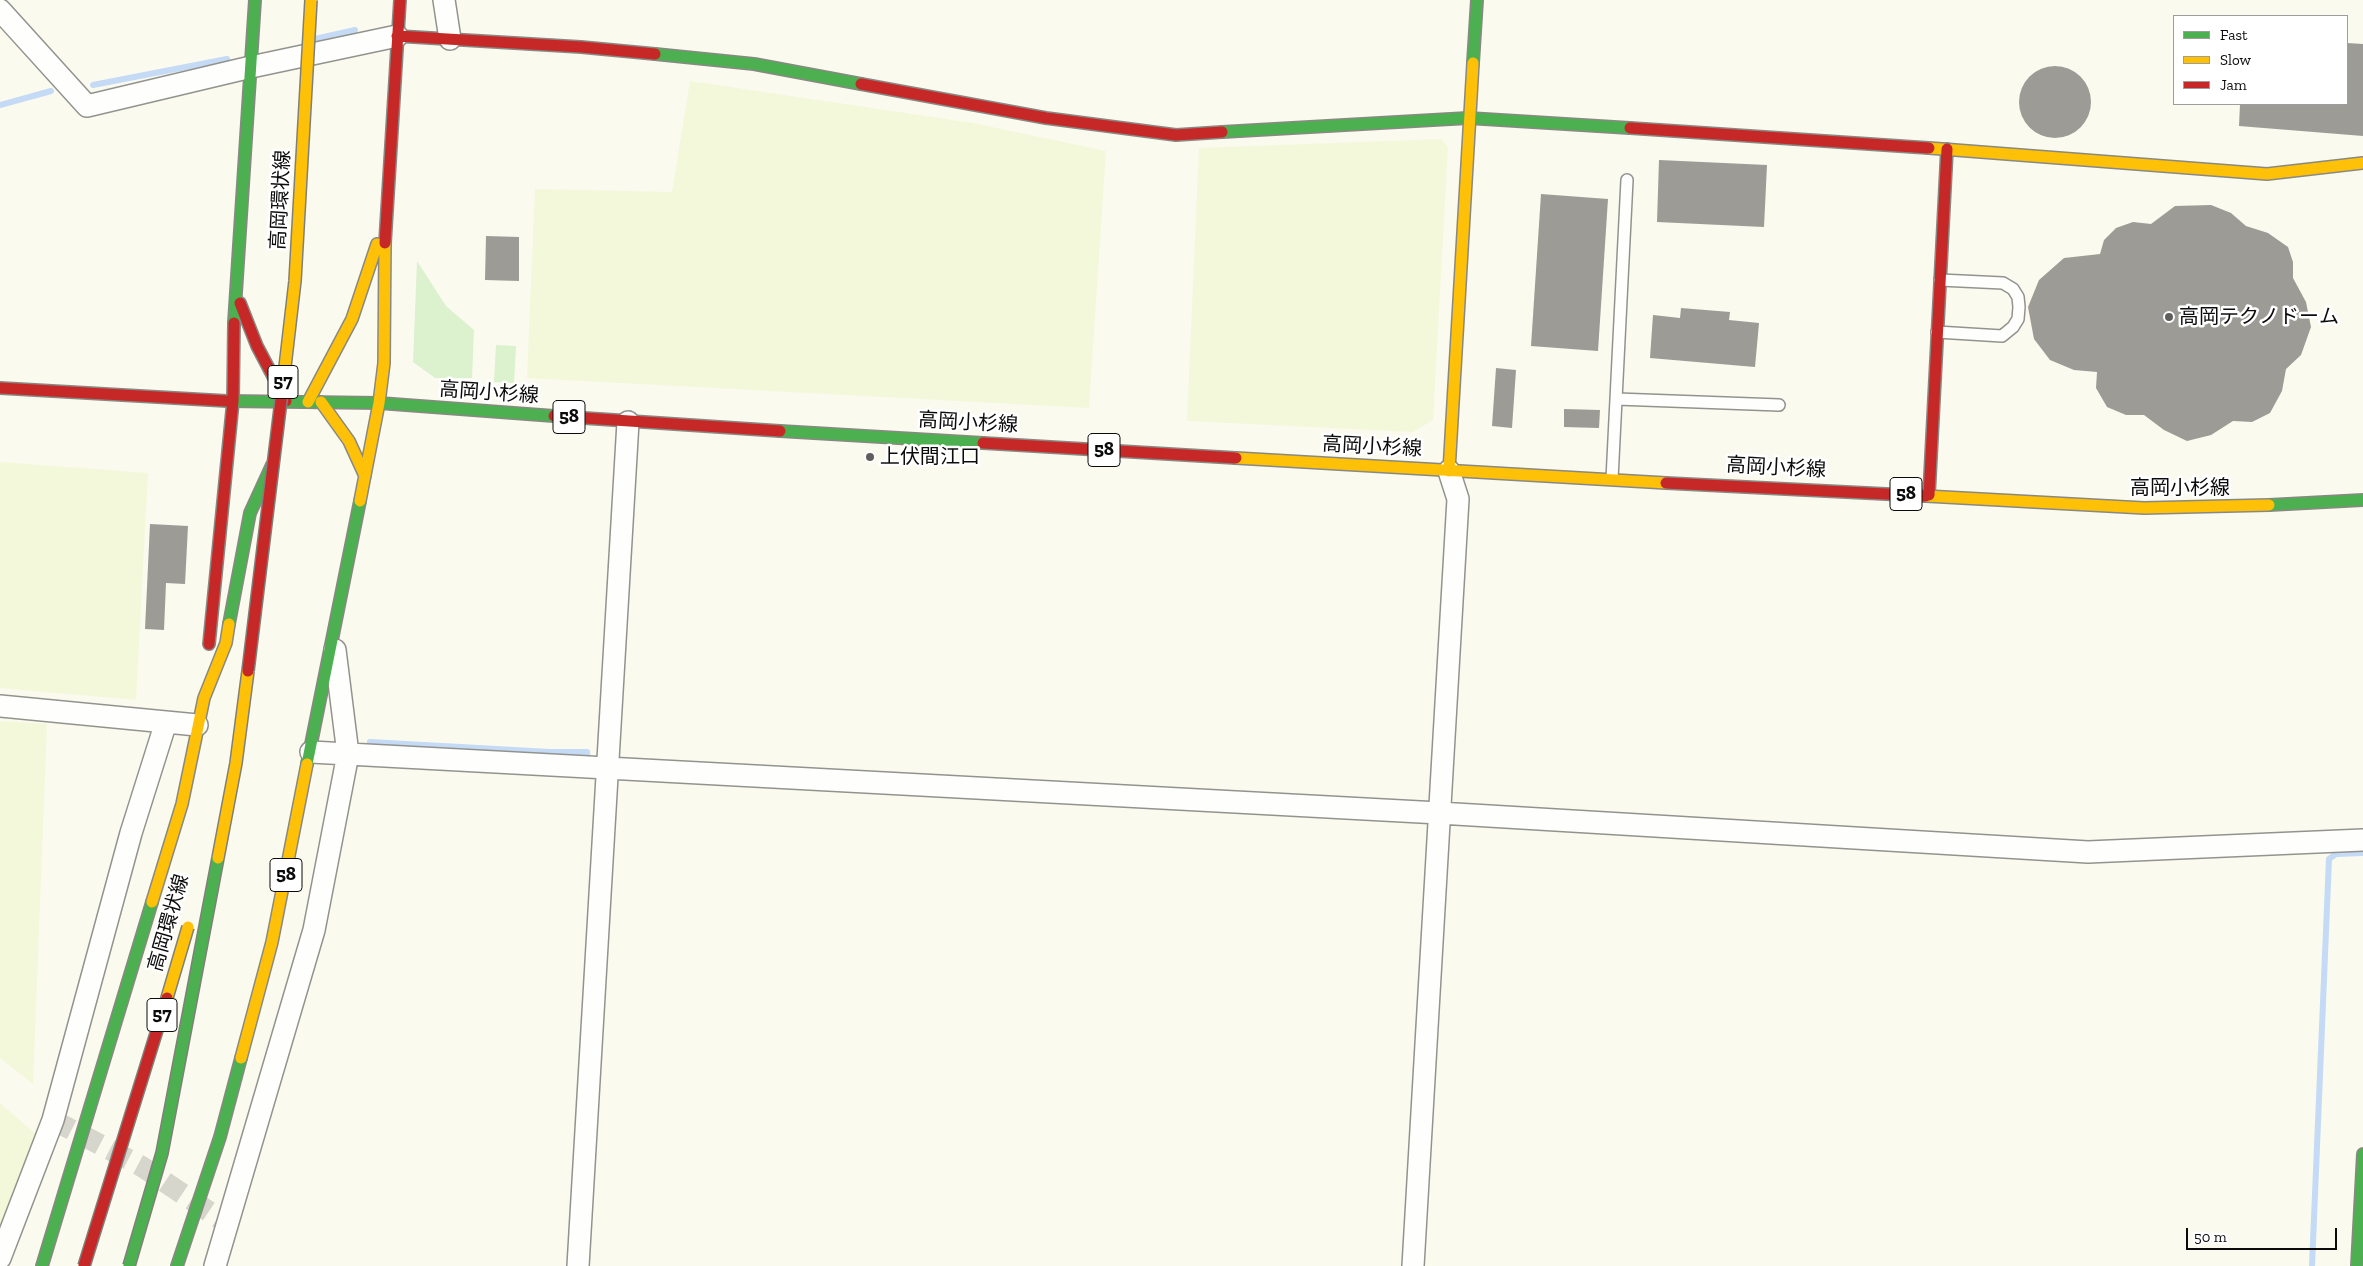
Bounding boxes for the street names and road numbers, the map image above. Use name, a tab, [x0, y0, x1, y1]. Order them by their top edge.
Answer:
street label: 高岡環状線	[266, 149, 296, 251]
road number: 57	[268, 366, 298, 398]
street label: 高岡小杉線	[438, 378, 540, 408]
road number: 58	[553, 401, 585, 434]
street label: 高岡小杉線	[917, 408, 1019, 438]
street label: 高岡小杉線	[1321, 432, 1423, 462]
road number: 58	[1088, 434, 1120, 466]
street label: 高岡小杉線	[1725, 453, 1827, 483]
street label: 高岡小杉線	[2130, 476, 2230, 500]
road number: 58	[1890, 478, 1922, 510]
road number: 58	[270, 858, 302, 892]
street label: 高岡環状線	[144, 872, 194, 974]
road number: 57	[147, 998, 177, 1032]

